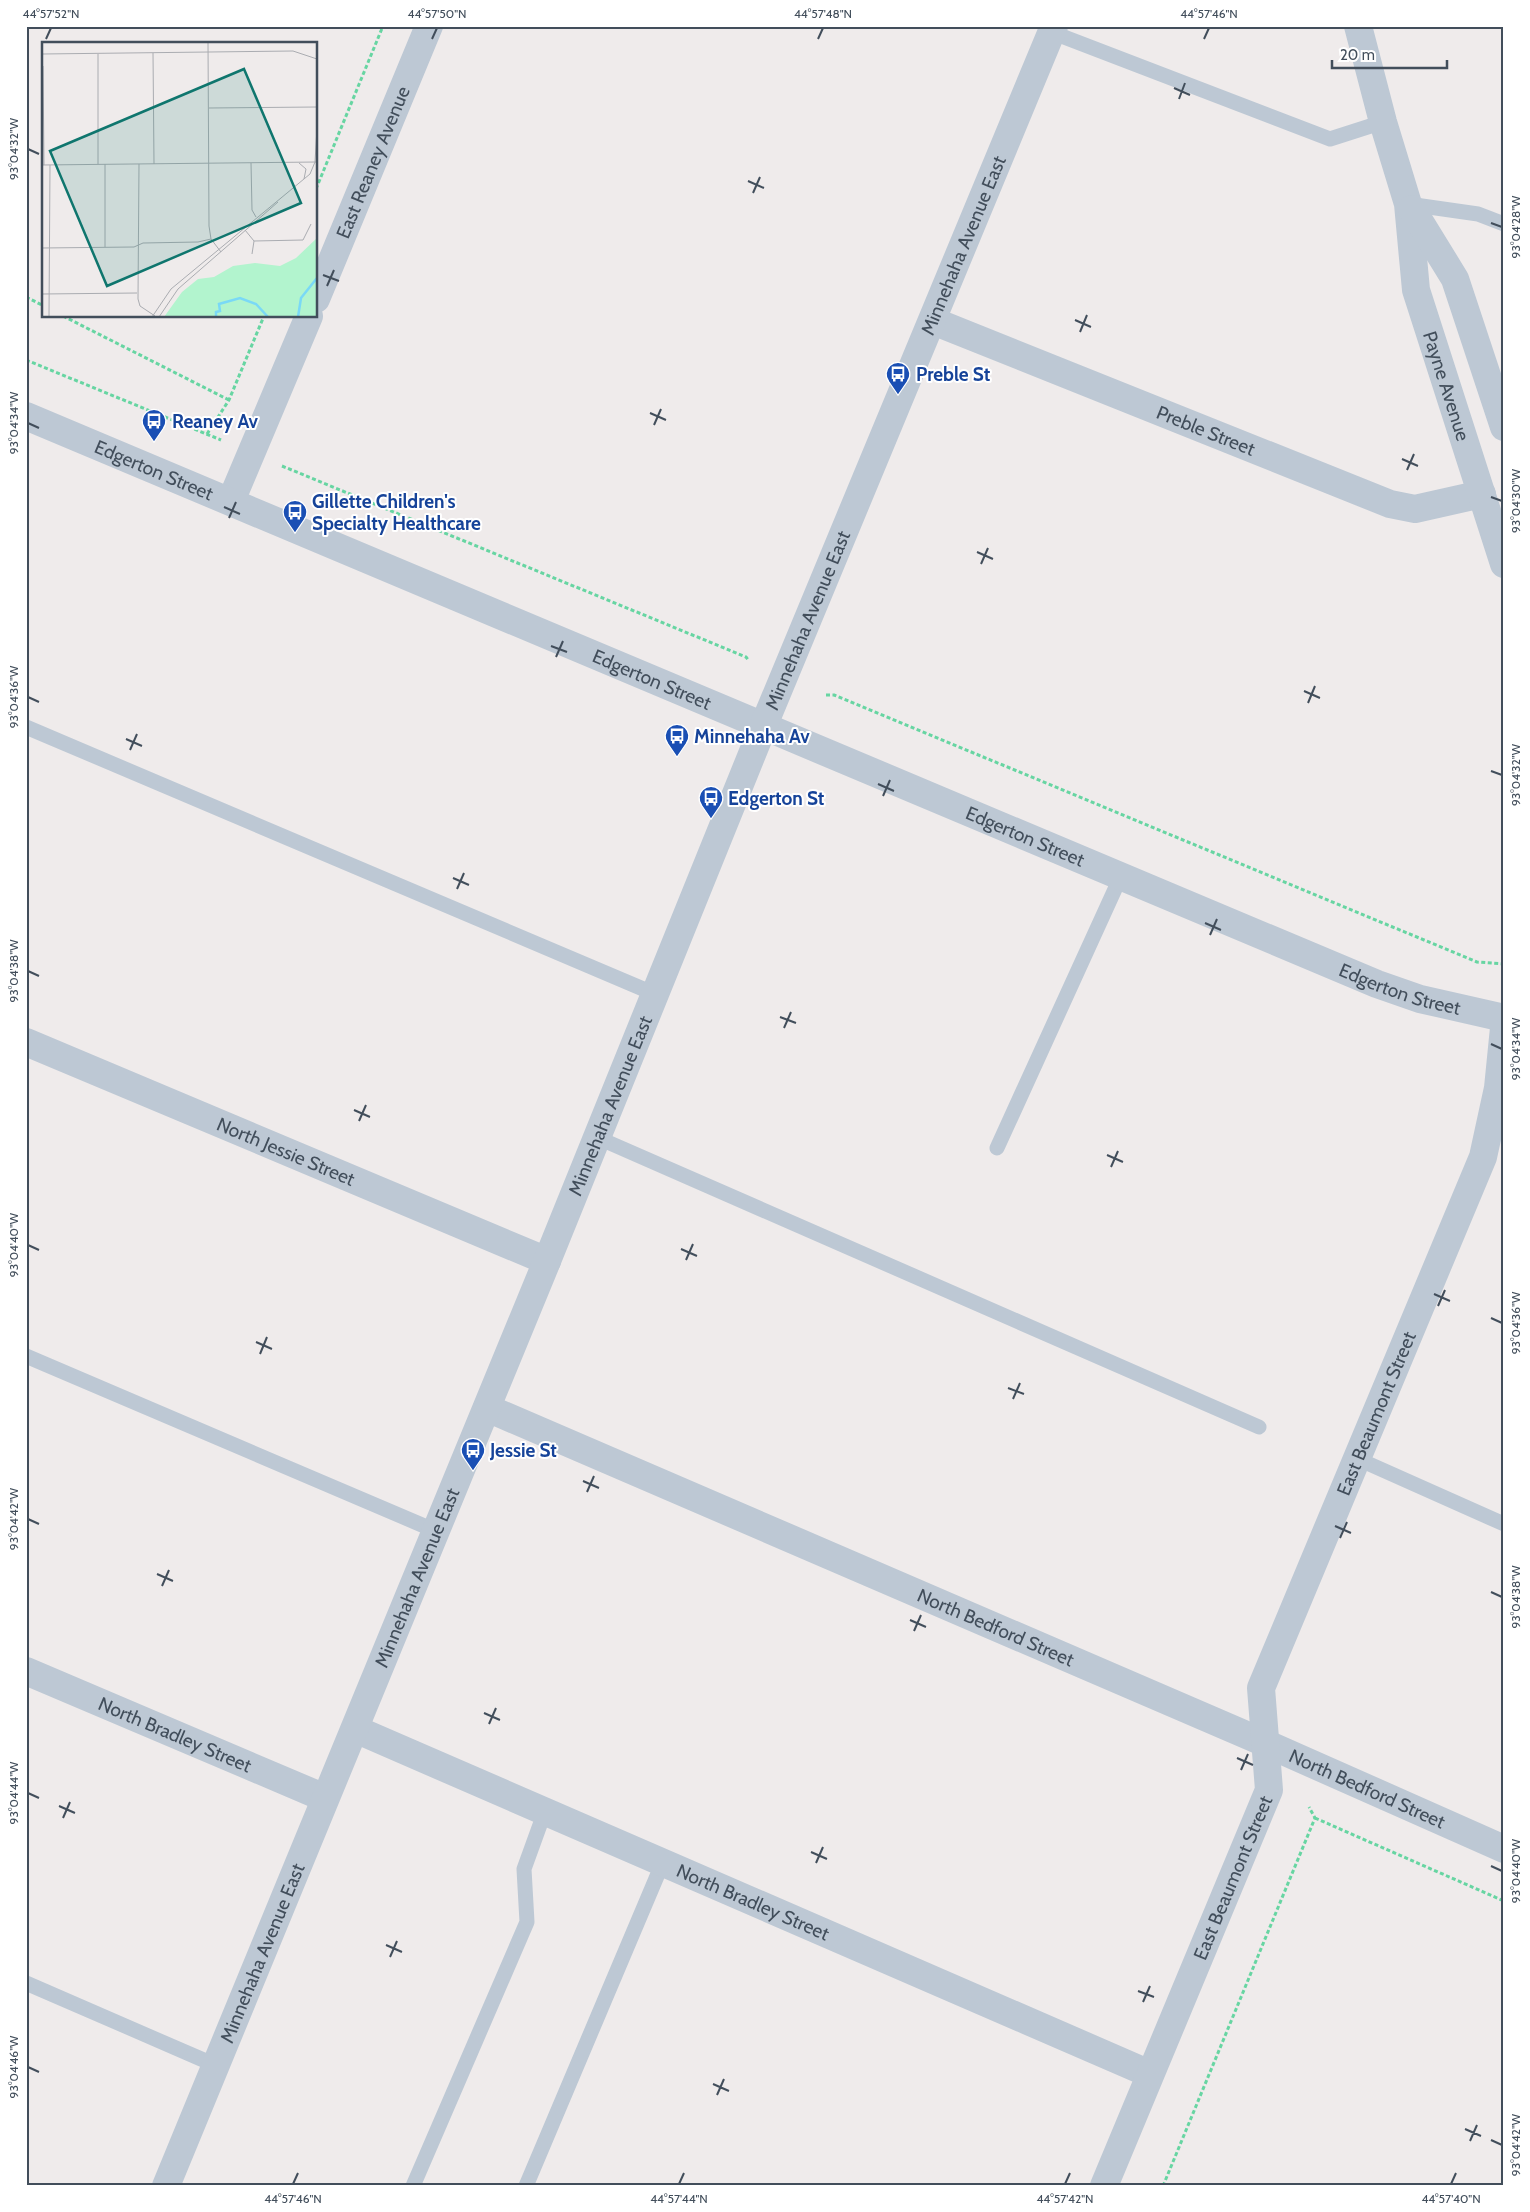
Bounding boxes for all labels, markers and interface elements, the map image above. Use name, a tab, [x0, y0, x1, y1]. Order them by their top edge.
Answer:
text: 44°57'52"N	[23, 6, 79, 21]
text: 44°57'50"N	[407, 6, 467, 21]
text: 44°57'48"N	[794, 6, 852, 21]
text: 44°57'46"N	[1180, 6, 1238, 21]
scale bar	[1332, 38, 1448, 70]
inset map	[42, 42, 318, 318]
text: 20 m	[1340, 46, 1375, 64]
street label: East Reaney Avenue	[331, 83, 415, 242]
text: 93°04'32"W	[6, 117, 21, 180]
street label: Minnehaha Avenue East	[916, 152, 1011, 339]
text: 93°04'28"W	[1508, 195, 1523, 258]
street label: Payne Avenue	[1418, 328, 1475, 444]
bus stop icon: Preble St	[885, 361, 911, 395]
place label: Preble St	[916, 363, 991, 386]
text: 93°04'34"W	[6, 391, 21, 454]
street label: Preble Street	[1153, 401, 1259, 461]
bus stop icon: Reaney Av	[141, 408, 167, 442]
place label: Reaney Av	[172, 410, 259, 433]
street label: Edgerton Street	[91, 435, 217, 506]
text: 93°04'30"W	[1508, 468, 1523, 533]
place label: Gillette Children's Specialty Healthcare	[312, 490, 481, 535]
bus stop icon: Gillette Children's Specialty Healthcare	[282, 499, 308, 533]
street label: Minnehaha Avenue East	[760, 527, 855, 713]
street label: Edgerton Street	[589, 644, 715, 715]
text: 93°04'36"W	[6, 665, 21, 728]
bus stop icon: Minnehaha Av	[664, 723, 690, 757]
place label: Minnehaha Av	[694, 725, 810, 748]
text: 93°04'32"W	[1508, 743, 1523, 806]
bus stop icon: Edgerton St	[698, 785, 724, 819]
place label: Edgerton St	[728, 787, 825, 810]
street label: Edgerton Street	[962, 801, 1088, 872]
text: 93°04'38"W	[6, 939, 21, 1003]
street label: Edgerton Street	[1336, 958, 1463, 1020]
street label: Minnehaha Avenue East	[564, 1012, 657, 1199]
text: 93°04'34"W	[1508, 1017, 1523, 1080]
street label: North Jessie Street	[213, 1113, 359, 1191]
text: 93°04'40"W	[6, 1212, 21, 1277]
text: 93°04'36"W	[1508, 1291, 1523, 1354]
street label: East Beaumont Street	[1332, 1328, 1421, 1499]
bus stop icon: Jessie St	[460, 1437, 486, 1471]
place label: Jessie St	[489, 1439, 557, 1462]
street label: Minnehaha Avenue East	[370, 1484, 464, 1671]
text: 93°04'42"W	[6, 1487, 21, 1550]
text: 93°04'38"W	[1508, 1565, 1523, 1629]
street label: North Bedford Street	[914, 1584, 1078, 1672]
street label: North Bradley Street	[95, 1692, 255, 1778]
street label: North Bedford Street	[1286, 1744, 1449, 1834]
text: 93°04'44"W	[6, 1761, 21, 1824]
street label: East Beaumont Street	[1189, 1792, 1278, 1963]
text: 93°04'40"W	[1508, 1838, 1523, 1903]
street label: North Bradley Street	[673, 1859, 833, 1946]
street label: Minnehaha Avenue East	[215, 1860, 310, 2046]
text: 93°04'46"W	[6, 2035, 21, 2098]
text: 93°04'42"W	[1508, 2113, 1523, 2176]
text: 44°57'46"N	[264, 2191, 322, 2206]
text: 44°57'44"N	[650, 2191, 708, 2206]
text: 44°57'42"N	[1036, 2191, 1094, 2206]
text: 44°57'40"N	[1421, 2191, 1481, 2206]

